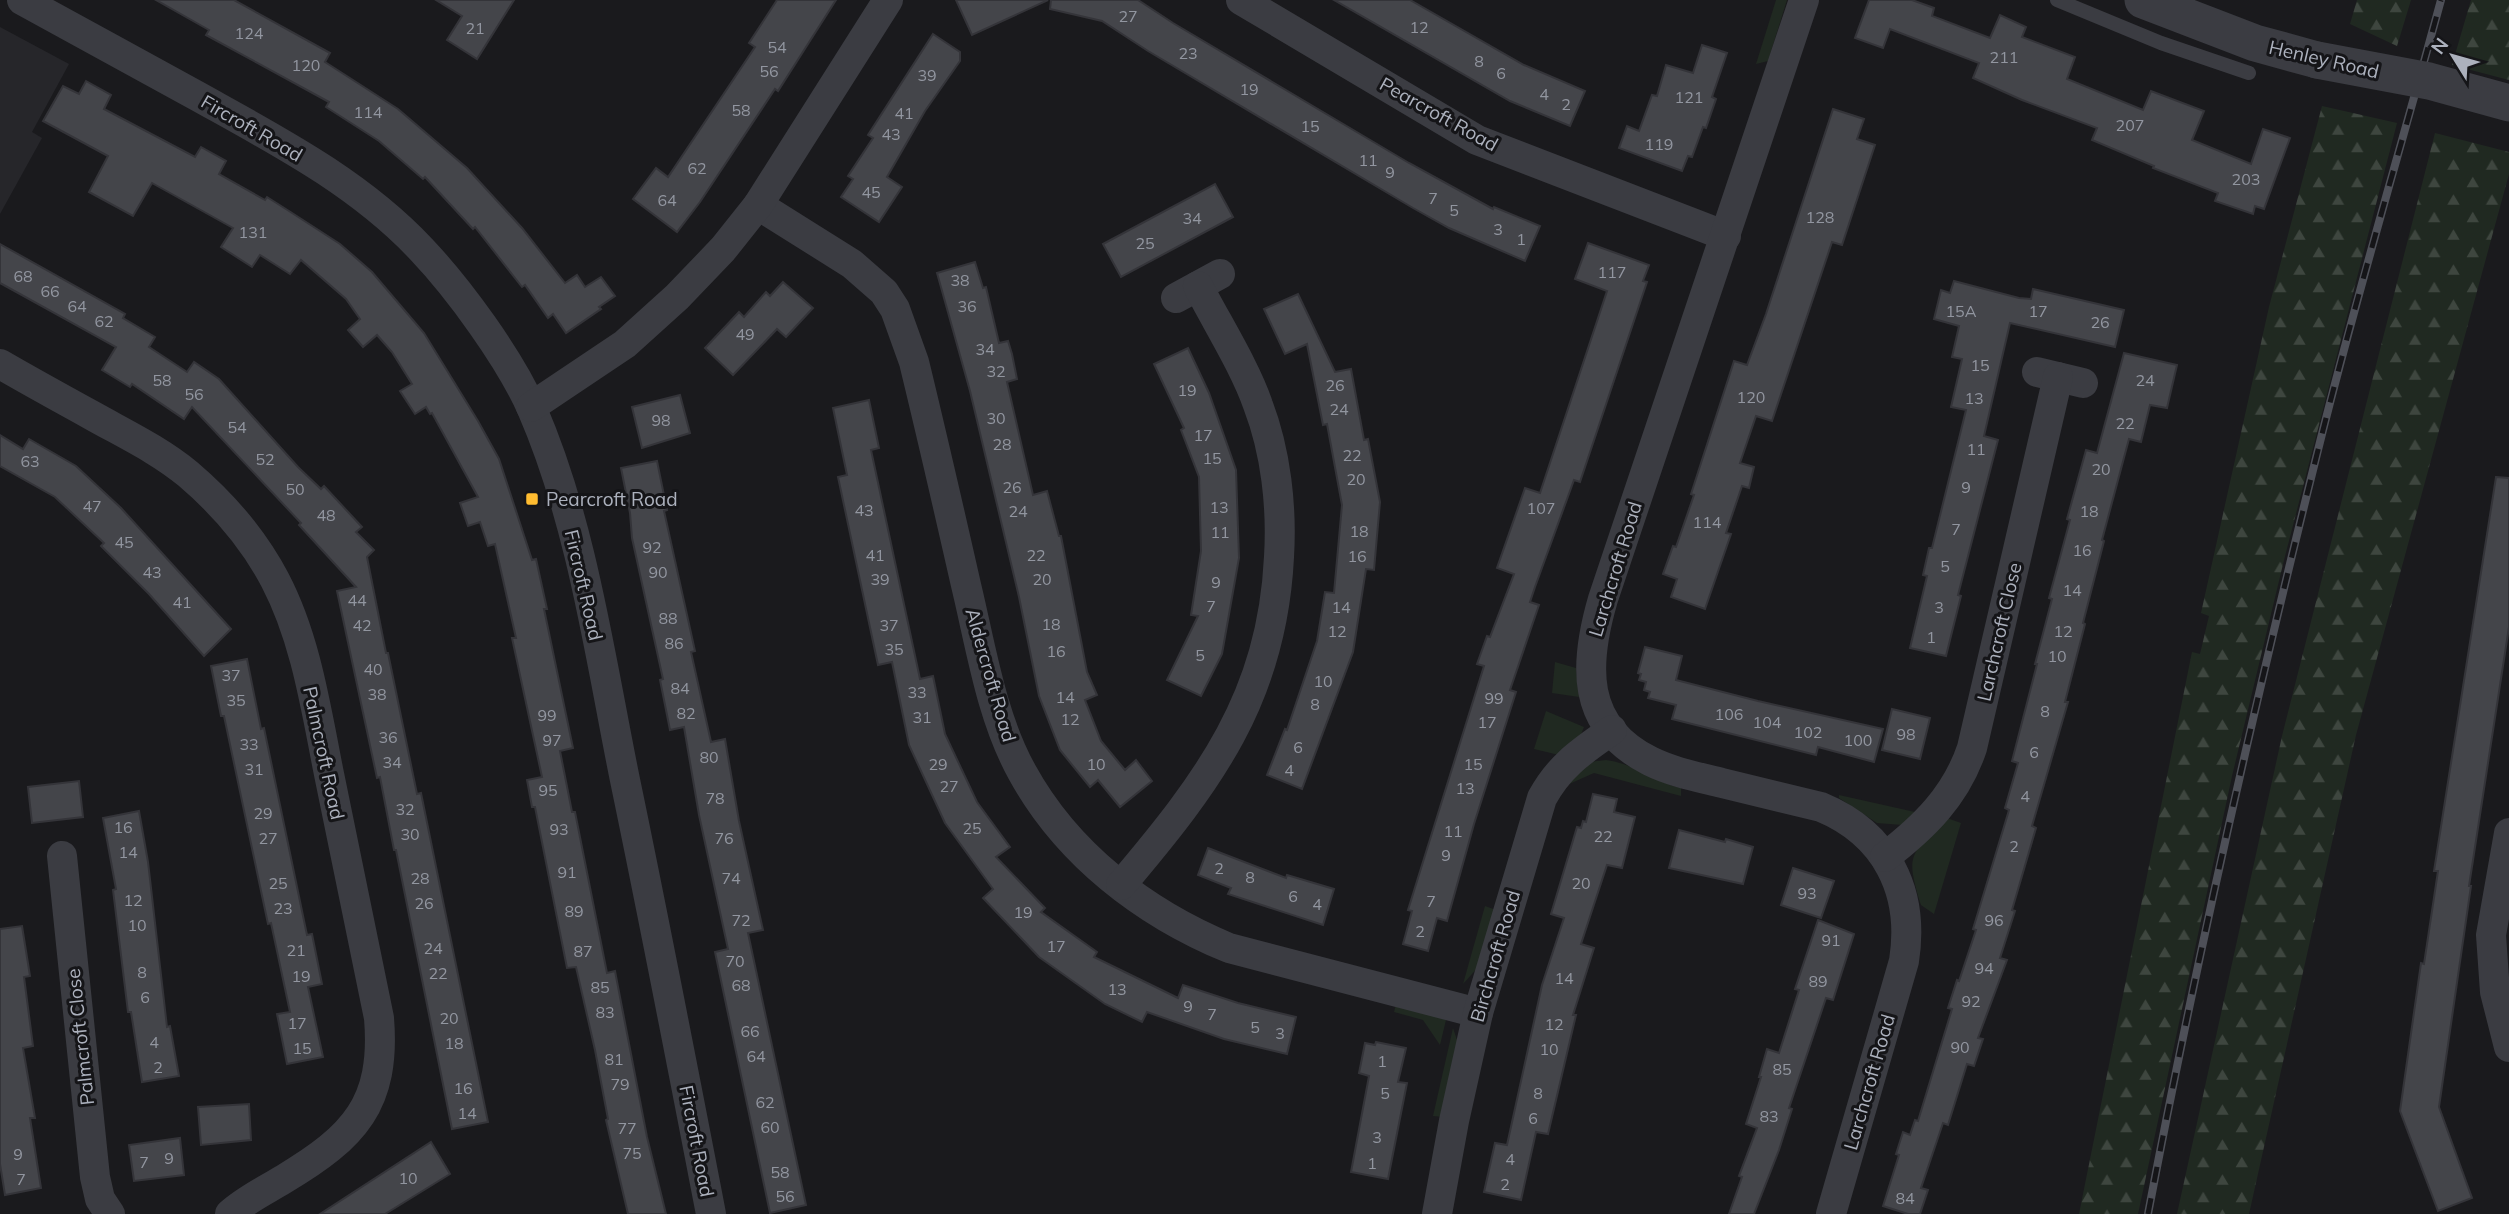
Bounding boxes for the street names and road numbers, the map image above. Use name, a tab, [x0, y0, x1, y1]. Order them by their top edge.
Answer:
street label: Henley Road	[2267, 35, 2381, 83]
street label: Pearcroft Road	[1376, 72, 1502, 156]
street label: Fircroft Road	[197, 89, 307, 167]
street label: Larchcroft Road	[1583, 498, 1647, 640]
street label: Fircroft Road	[560, 527, 608, 643]
street label: Larchcroft Close	[1971, 560, 2027, 704]
street label: Aldercroft Road	[960, 605, 1022, 745]
street label: Palmcroft Road	[298, 684, 350, 822]
street label: Birchcroft Road	[1465, 887, 1525, 1025]
street label: Palmcroft Close	[61, 968, 99, 1106]
street label: Larchcroft Road	[1838, 1011, 1900, 1153]
street label: Fircroft Road	[674, 1083, 720, 1199]

